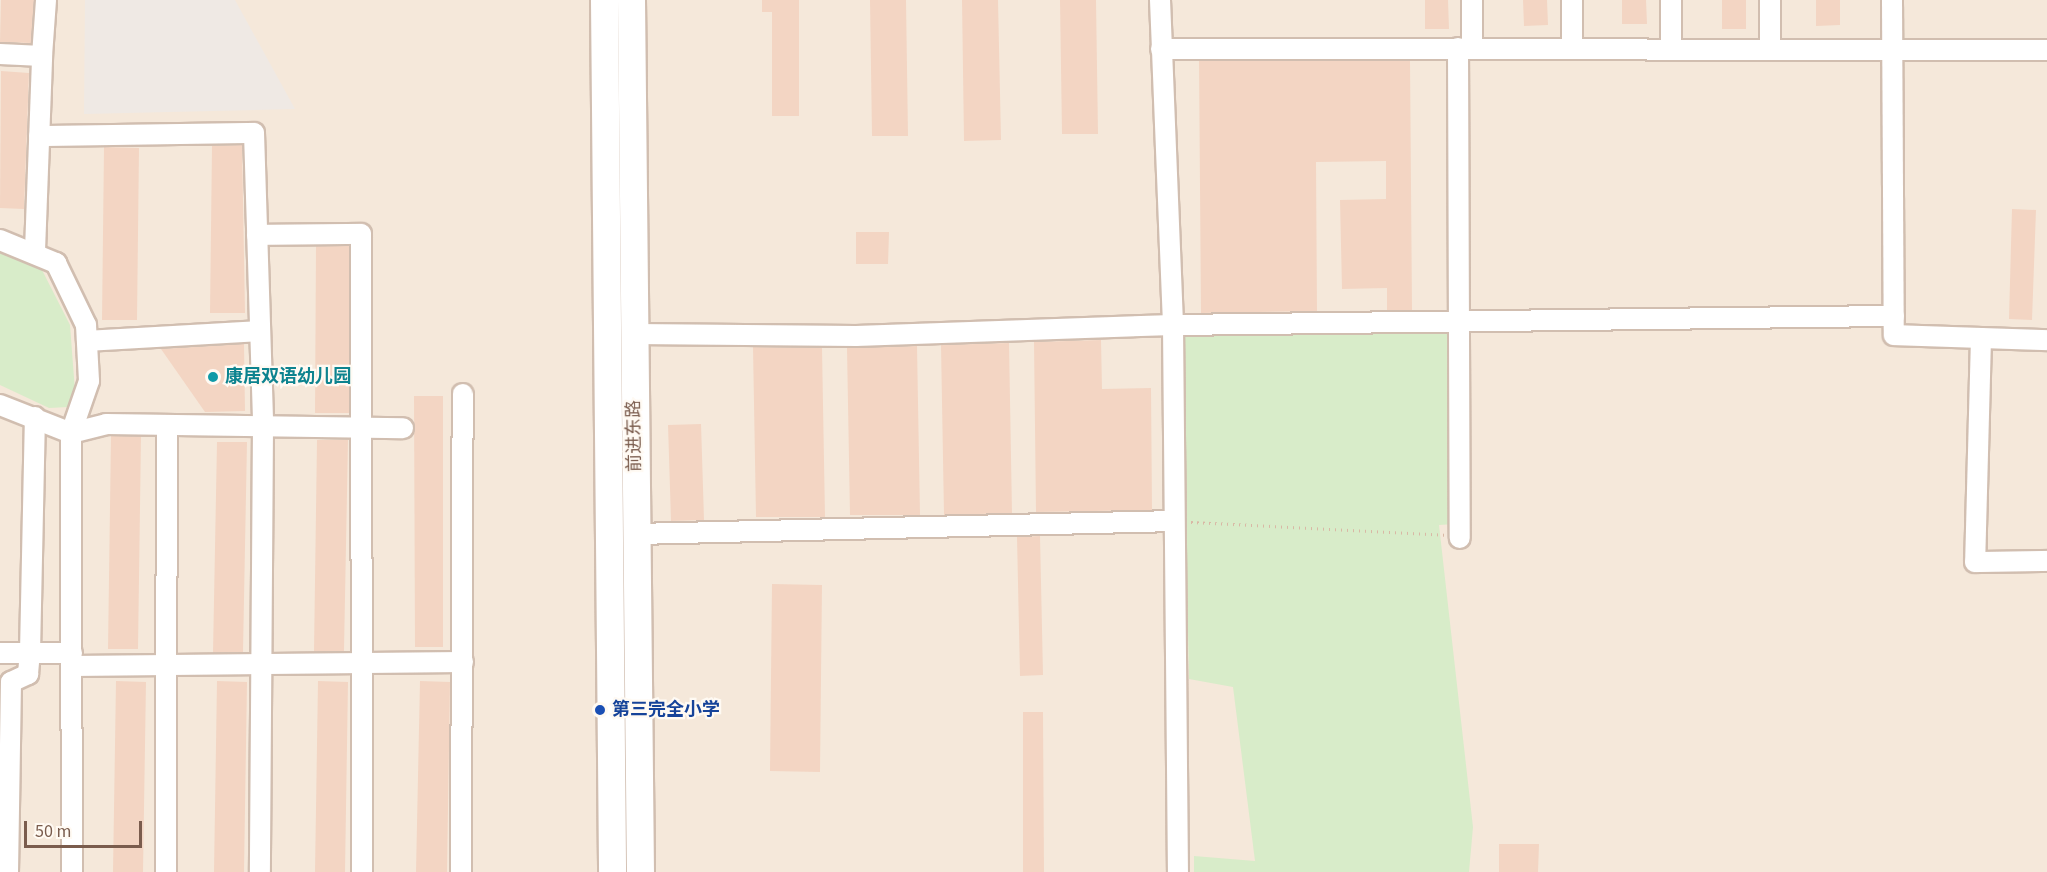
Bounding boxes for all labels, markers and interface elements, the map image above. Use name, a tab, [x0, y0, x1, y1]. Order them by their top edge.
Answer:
place label: 康居双语幼儿园	[225, 366, 351, 388]
marker: 康居双语幼儿园	[206, 370, 220, 384]
street label: 前进东路	[624, 400, 646, 472]
place label: 第三完全小学	[612, 699, 720, 721]
marker: 第三完全小学	[593, 703, 607, 717]
scale bar	[27, 809, 146, 847]
text: 50 m	[35, 819, 71, 844]

